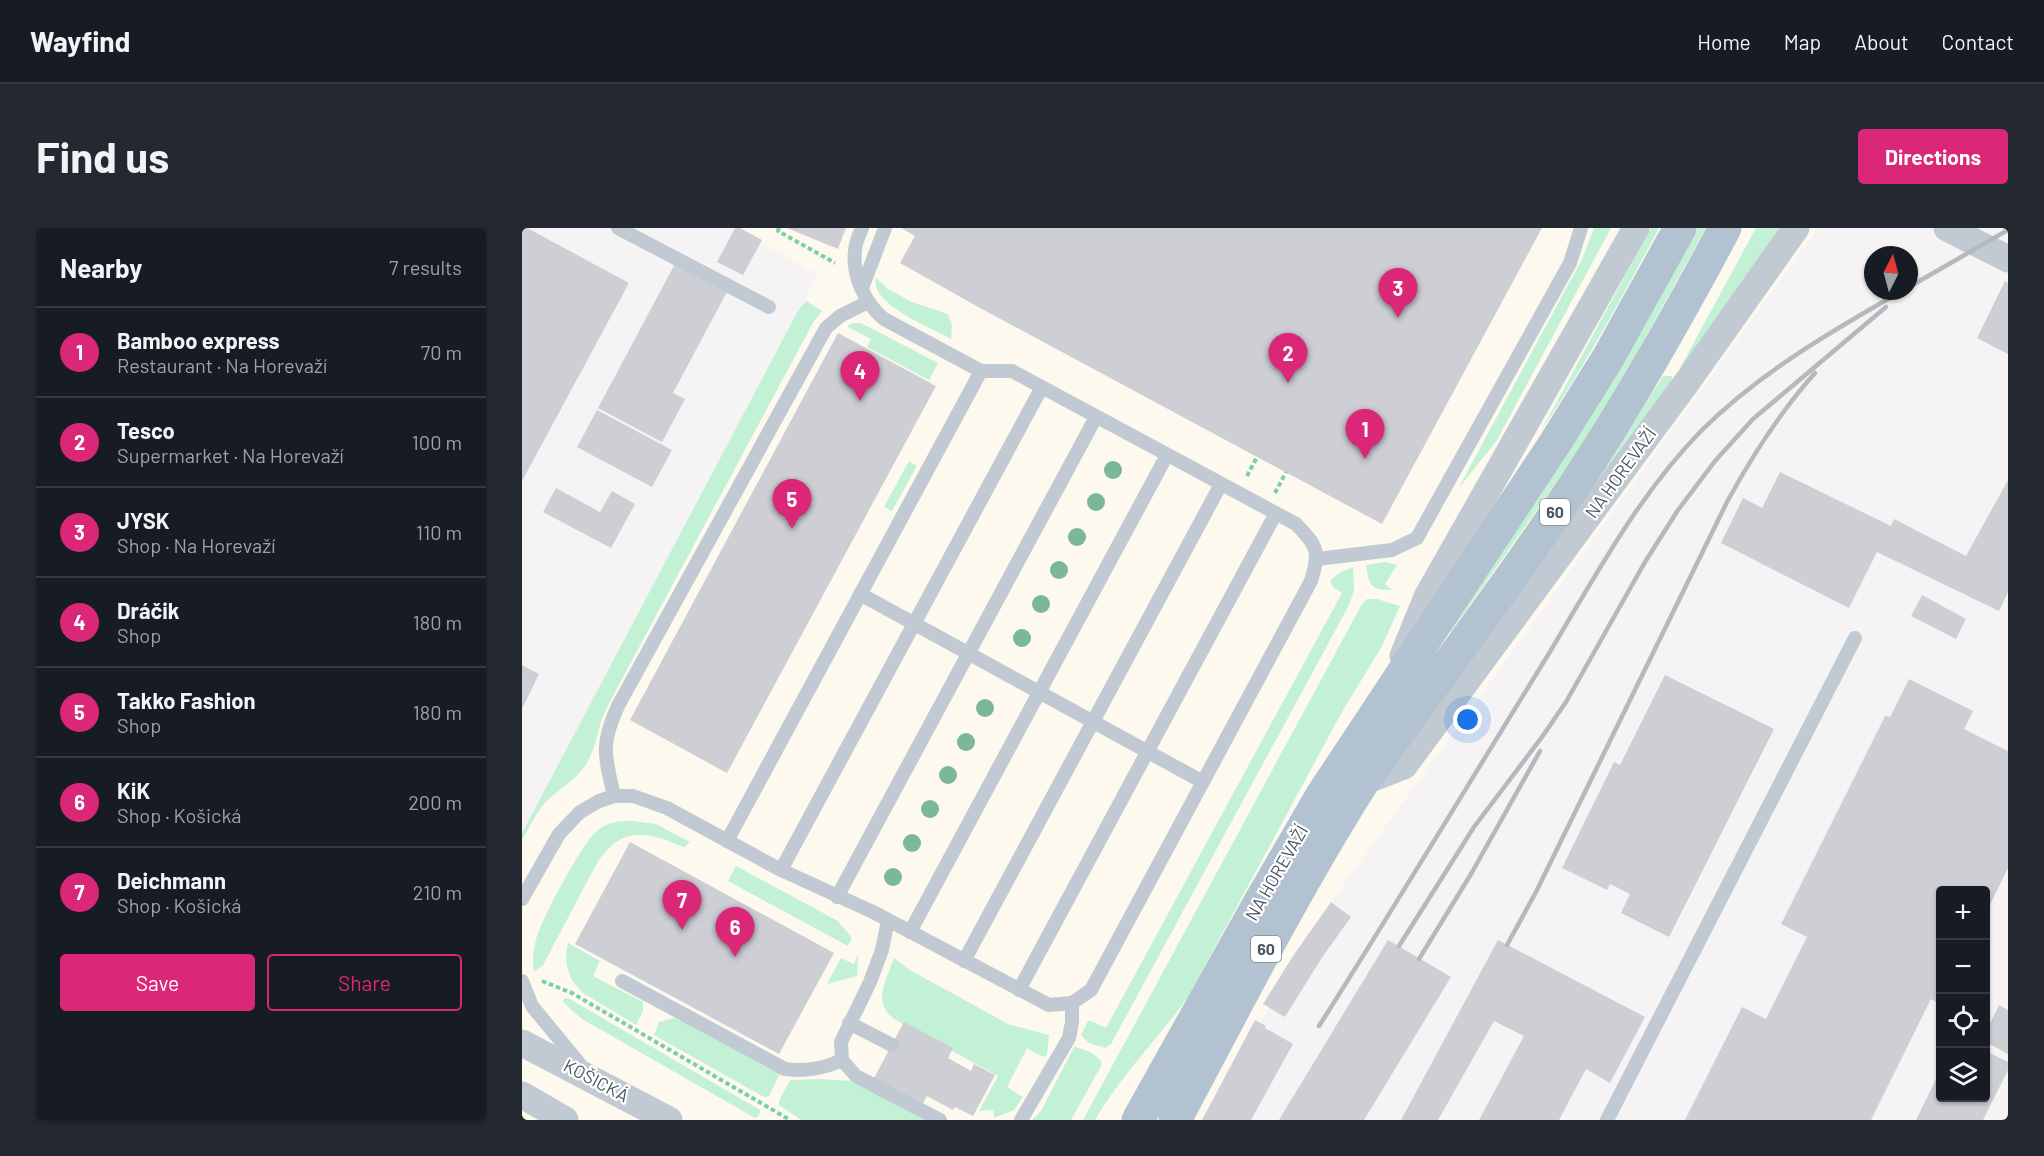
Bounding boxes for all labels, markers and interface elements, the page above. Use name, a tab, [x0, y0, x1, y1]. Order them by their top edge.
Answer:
text: Wayfind	[30, 24, 130, 58]
text: Home	[1697, 29, 1751, 54]
text: Map	[1784, 29, 1821, 54]
text: About	[1854, 29, 1909, 54]
text: Contact	[1942, 29, 2014, 54]
button: Directions	[1858, 129, 2008, 184]
text: Find us	[36, 131, 169, 181]
north arrow	[1864, 246, 1918, 300]
text: Nearby	[60, 252, 142, 283]
text: 7 results	[389, 255, 462, 279]
pin: 3	[1378, 268, 1418, 318]
text: Bamboo express	[117, 327, 280, 353]
pin: 2	[1268, 334, 1308, 383]
text: 1	[76, 340, 83, 364]
text: 70 m	[421, 340, 462, 364]
pin: 4	[840, 352, 880, 401]
text: Restaurant · Na Horevaží	[117, 353, 327, 377]
pin: 1	[1346, 410, 1384, 459]
text: Tesco	[117, 417, 175, 443]
street label: NA HOREVAŽÍ	[1580, 423, 1660, 522]
text: 2	[74, 430, 85, 454]
text: 100 m	[412, 430, 462, 454]
text: Supermarket · Na Horevaží	[117, 443, 344, 467]
pin: 5	[772, 480, 812, 529]
road number: 60	[1540, 499, 1570, 525]
text: JYSK	[117, 507, 170, 533]
text: 3	[74, 520, 85, 544]
text: 110 m	[416, 520, 462, 544]
text: Shop · Na Horevaží	[117, 533, 275, 557]
text: Dráčik	[117, 597, 180, 623]
text: 4	[73, 610, 86, 634]
text: 180 m	[413, 610, 462, 634]
text: Shop	[117, 623, 161, 647]
text: Takko Fashion	[117, 687, 256, 713]
text: 5	[74, 700, 85, 724]
text: 180 m	[413, 700, 462, 724]
your location	[1453, 705, 1482, 734]
text: Shop	[117, 713, 161, 737]
text: KiK	[117, 777, 150, 803]
text: 6	[74, 790, 85, 814]
text: 200 m	[408, 790, 462, 814]
text: Shop · Košická	[117, 803, 242, 827]
street label: NA HOREVAŽÍ	[1240, 821, 1312, 924]
text: Deichmann	[117, 867, 226, 893]
text: 7	[75, 880, 84, 904]
text: 210 m	[413, 880, 462, 904]
pin: 7	[662, 880, 702, 930]
map controls	[1936, 886, 1990, 1102]
button: +	[1936, 886, 1990, 940]
text: Shop · Košická	[117, 893, 242, 917]
pin: 6	[716, 908, 754, 957]
road number: 60	[1251, 936, 1281, 962]
button: −	[1936, 940, 1990, 994]
button: Save	[60, 954, 255, 1011]
button: Share	[267, 954, 462, 1011]
button: locate	[1936, 994, 1990, 1048]
button: layers	[1936, 1048, 1990, 1102]
street label: KOŠICKÁ	[560, 1054, 633, 1106]

